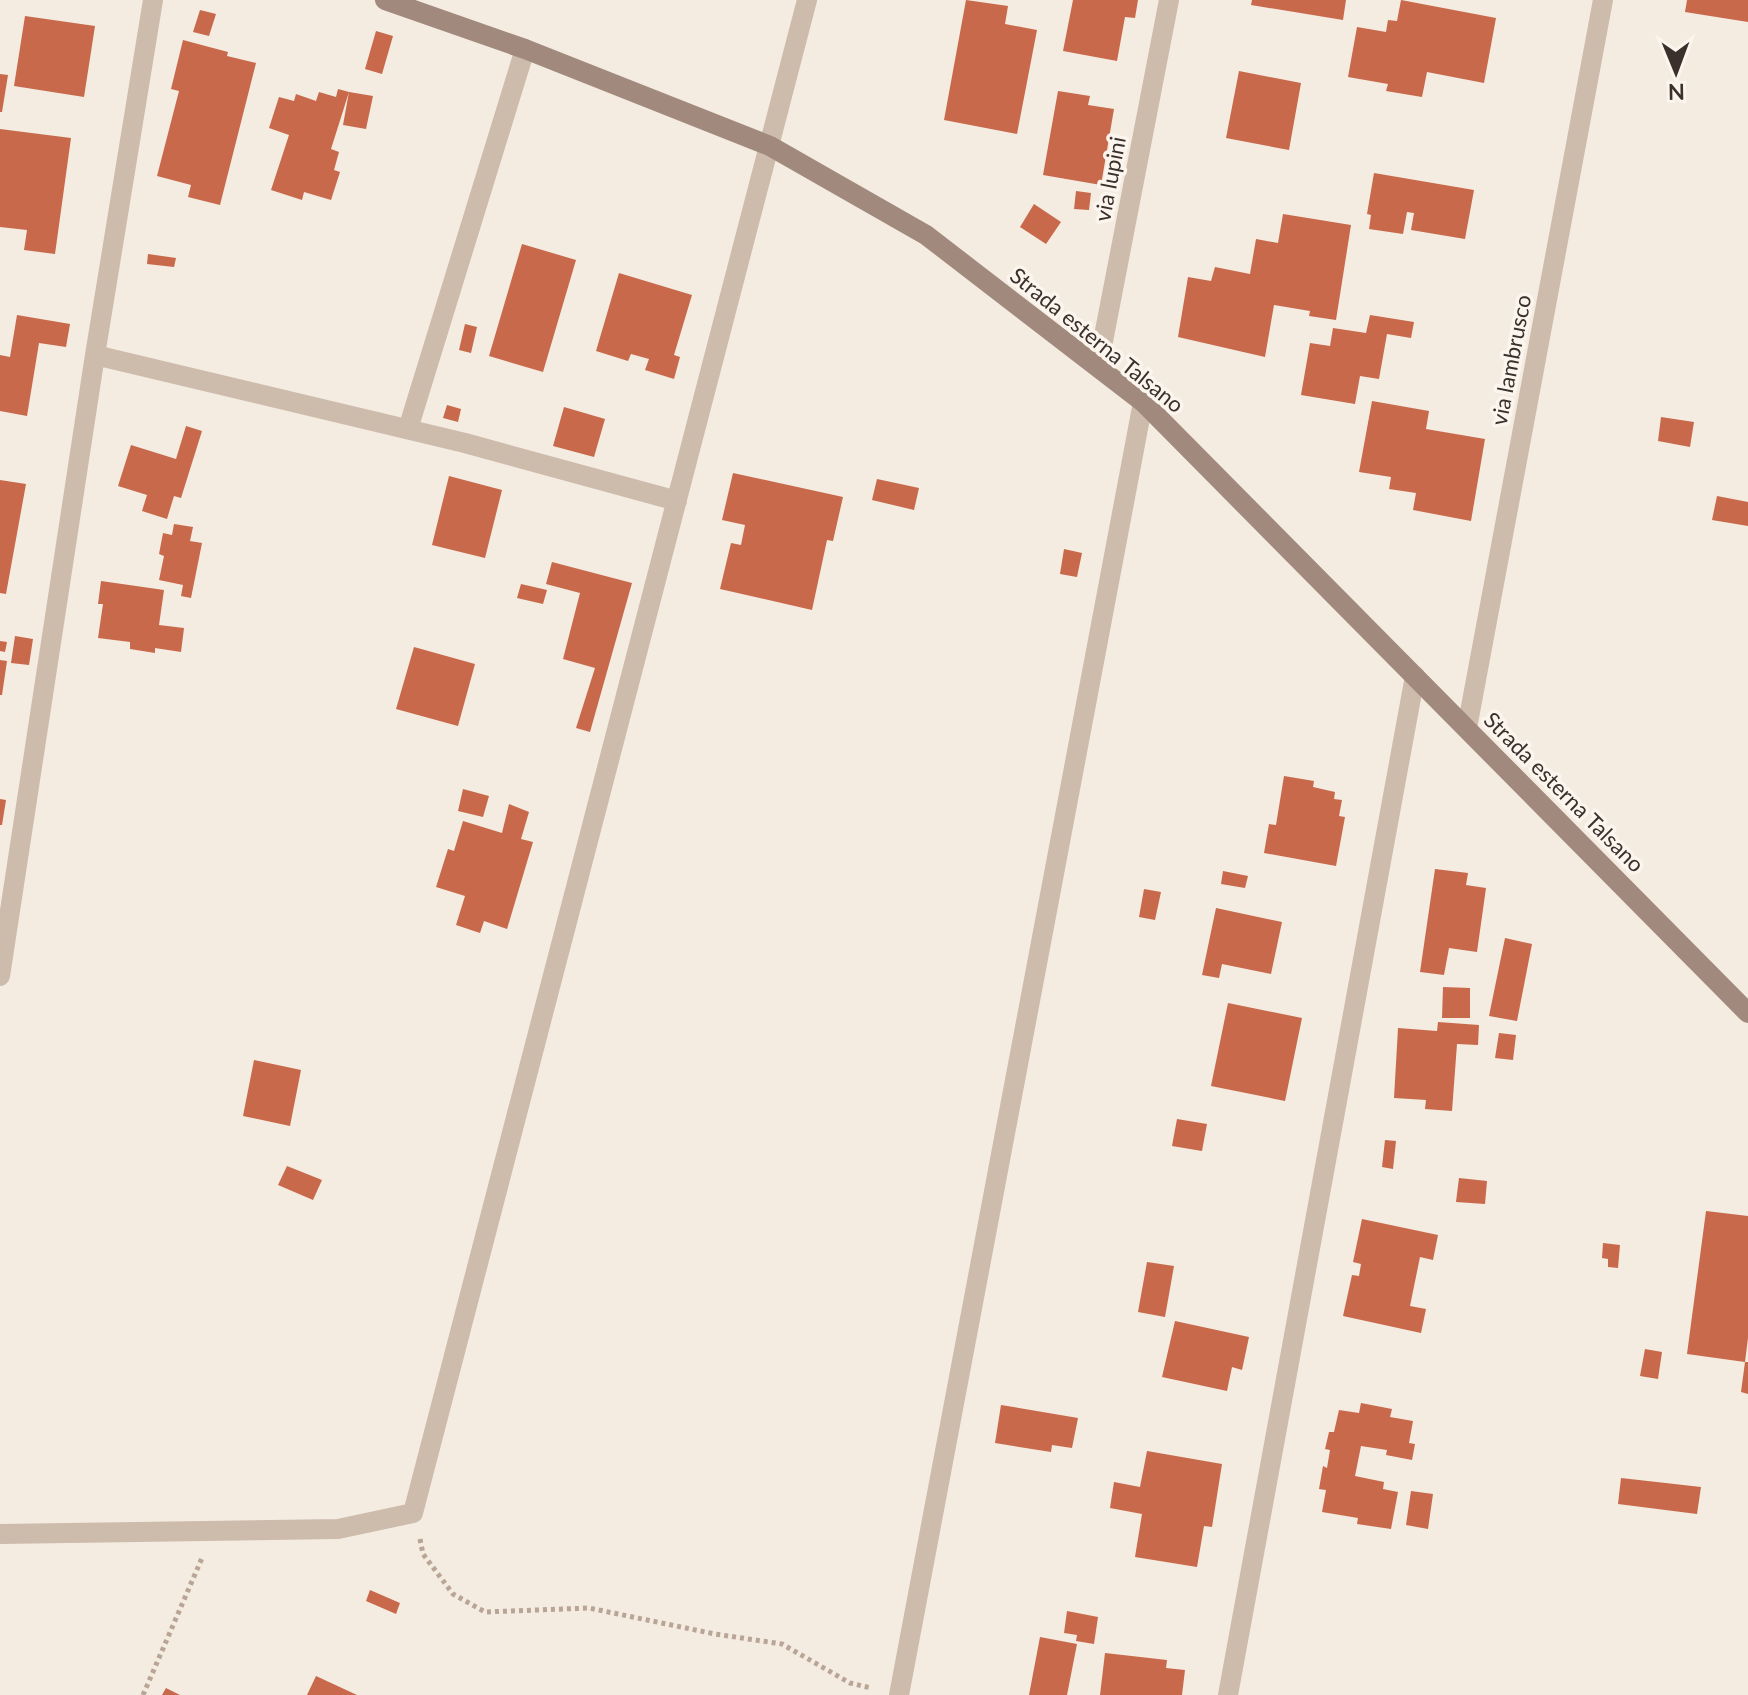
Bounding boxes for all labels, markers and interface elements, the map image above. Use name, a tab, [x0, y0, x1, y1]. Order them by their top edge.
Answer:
north arrow	[1636, 32, 1716, 112]
text: N	[1668, 79, 1685, 106]
street label: via lupini	[1088, 134, 1131, 224]
street label: Strada esterna Talsano	[1005, 261, 1190, 418]
street label: via lambrusco	[1485, 292, 1536, 427]
street label: Strada esterna Talsano	[1479, 706, 1650, 877]

